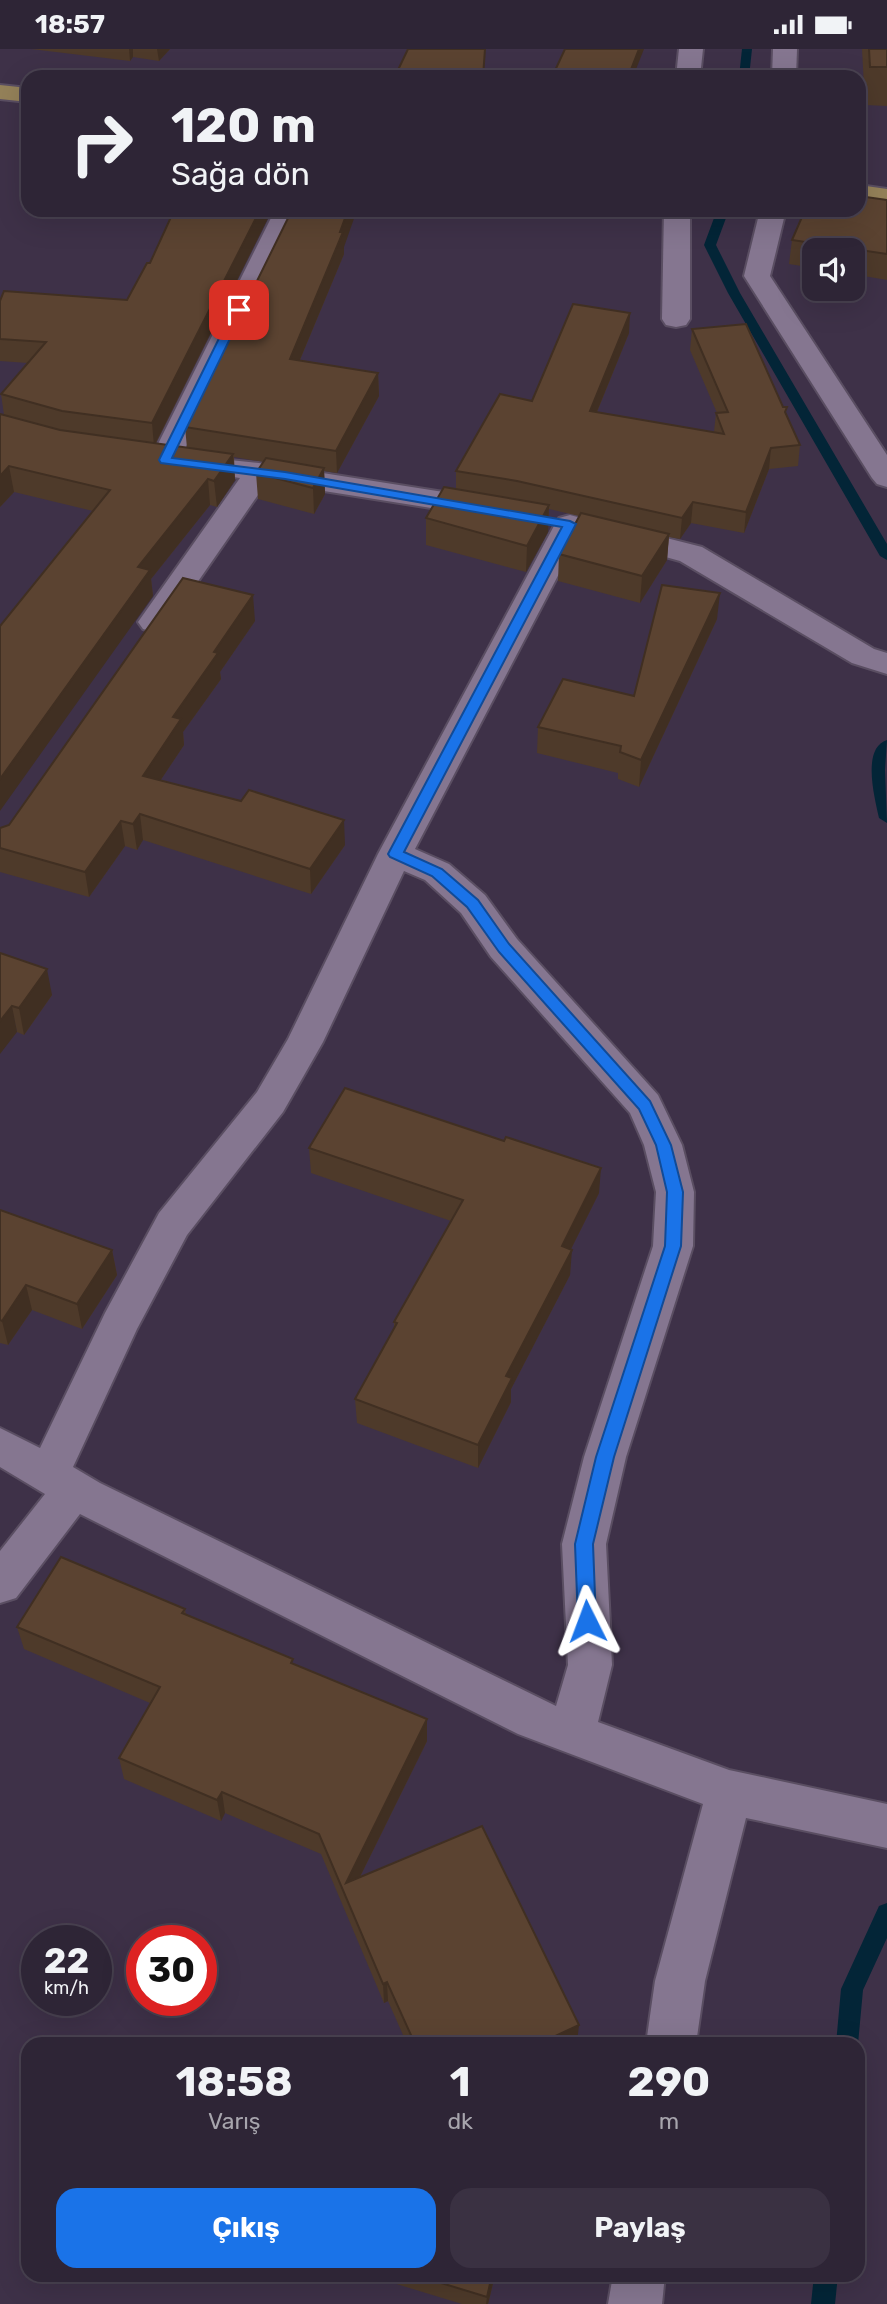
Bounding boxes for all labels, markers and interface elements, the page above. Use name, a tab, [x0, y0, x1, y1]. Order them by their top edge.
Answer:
text: 18:57	[35, 9, 105, 40]
text: 120 m	[171, 96, 316, 154]
icon: right	[56, 98, 147, 189]
text: Sağa dön	[171, 155, 310, 193]
map controls	[802, 238, 865, 301]
button: sound	[802, 238, 865, 301]
pin	[209, 280, 269, 340]
icon: arrive	[220, 291, 258, 329]
position arrow	[550, 1584, 624, 1658]
speed limit sign: 30	[126, 1925, 217, 2016]
text: 22	[44, 1940, 89, 1982]
text: km/h	[44, 1977, 89, 1999]
text: 18:58	[176, 2057, 293, 2107]
text: 1	[450, 2057, 471, 2107]
text: 290	[628, 2057, 710, 2107]
text: Varış	[208, 2107, 260, 2135]
text: dk	[447, 2107, 473, 2135]
text: m	[659, 2107, 679, 2135]
button: Çıkış	[56, 2188, 436, 2268]
button: Paylaş	[450, 2188, 830, 2268]

